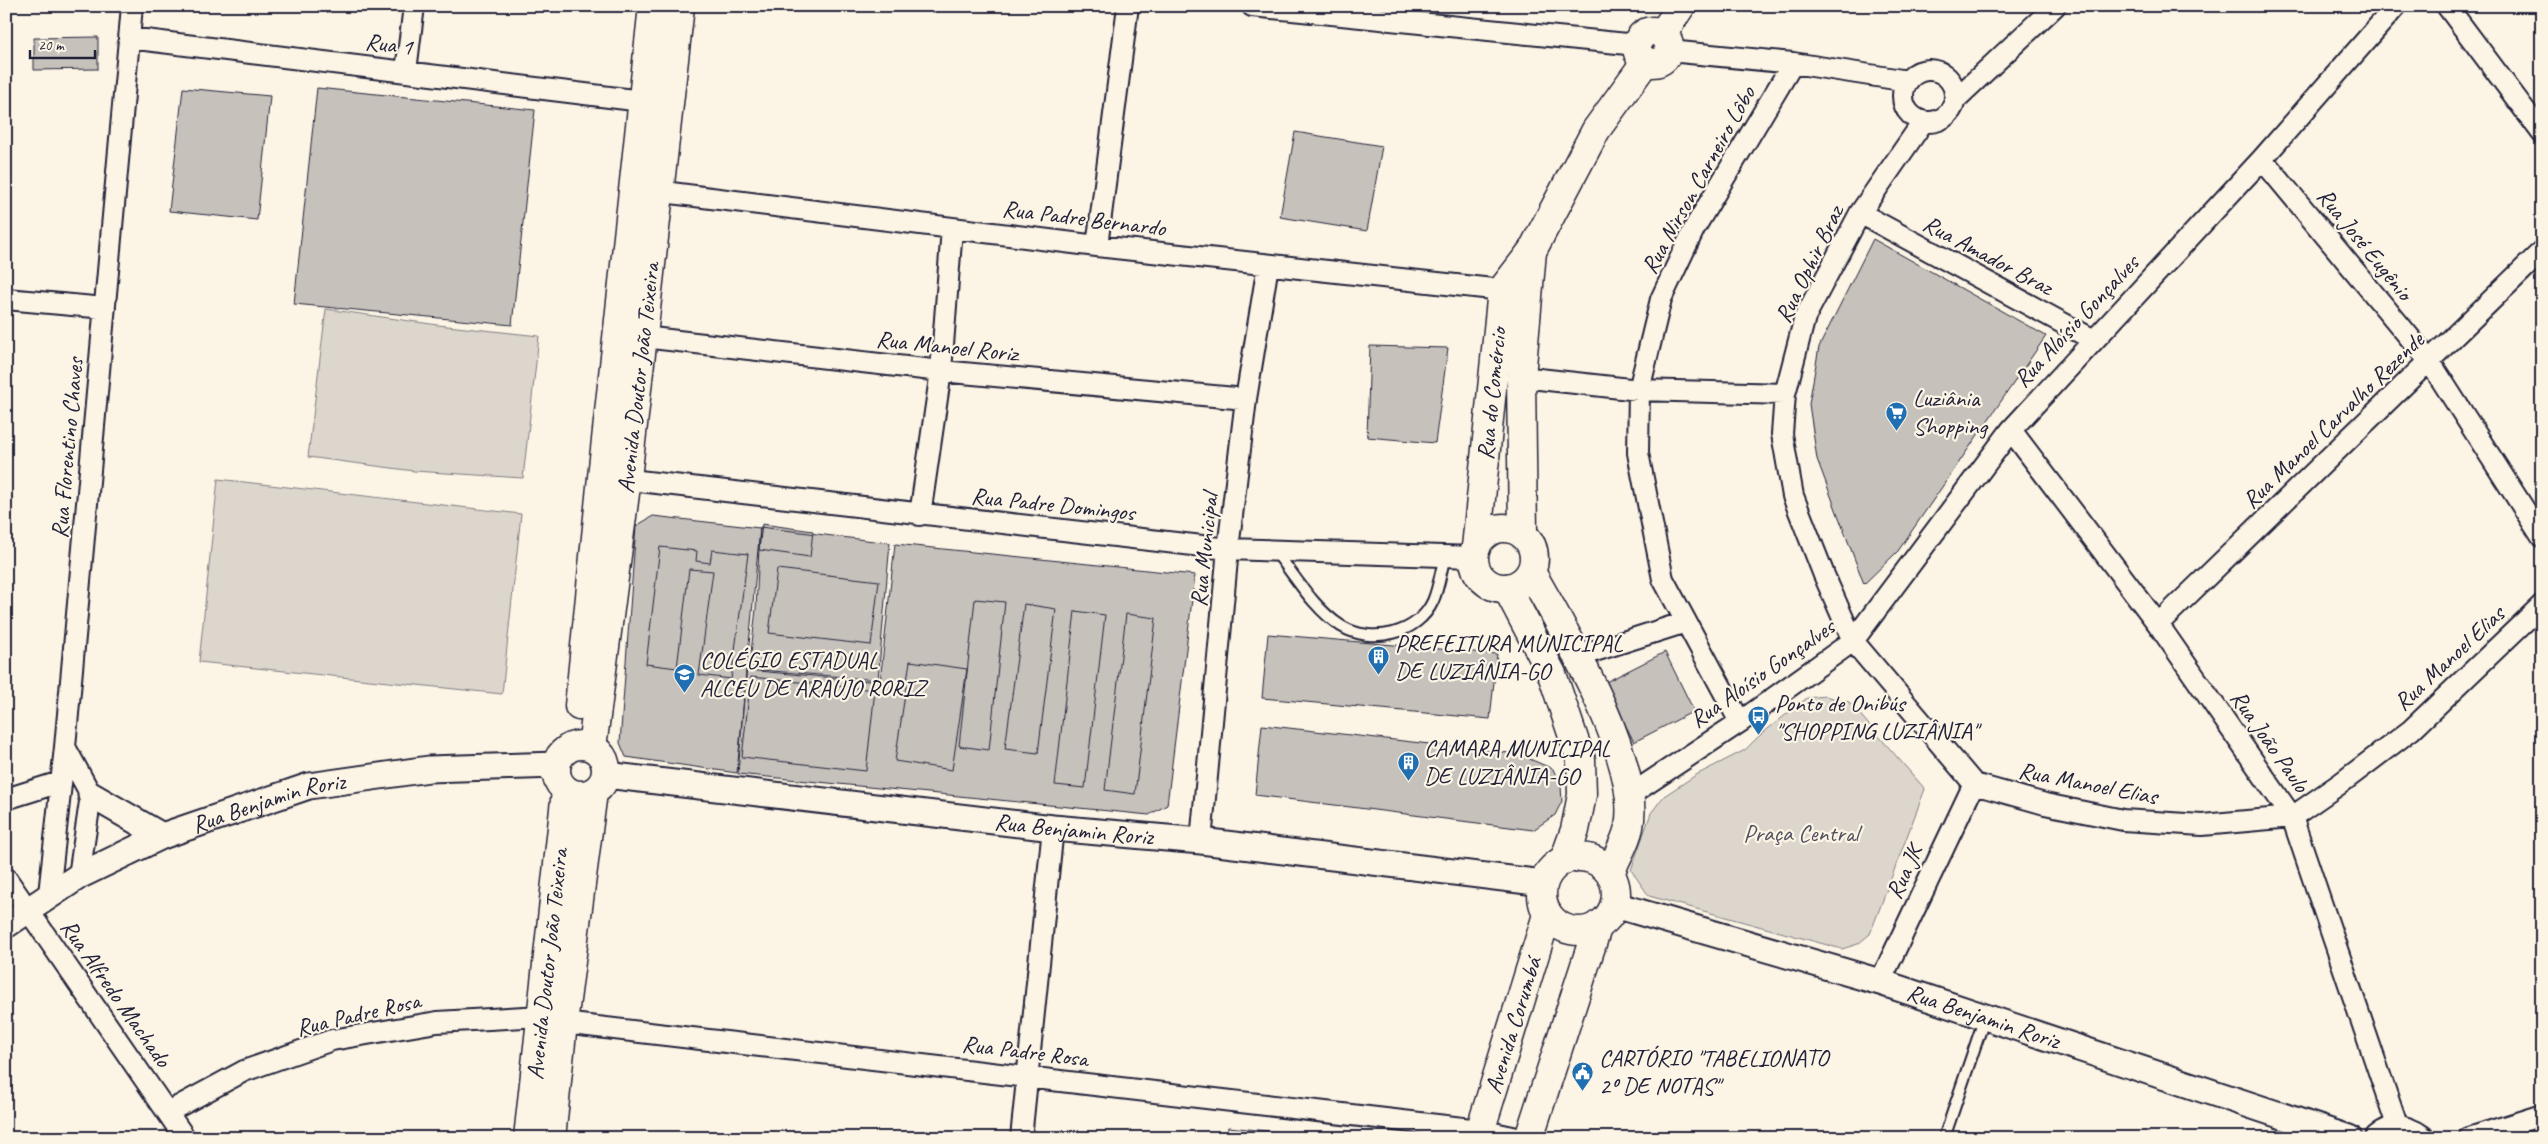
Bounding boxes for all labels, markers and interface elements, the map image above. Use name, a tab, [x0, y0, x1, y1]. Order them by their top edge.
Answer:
street label: Rua 1	[364, 26, 415, 62]
scale bar	[30, 28, 95, 60]
text: 20 m	[38, 36, 65, 55]
street label: Rua Nirson Carneiro Lôbo	[1634, 80, 1763, 279]
street label: Rua José Eugênio	[2311, 182, 2421, 308]
street label: Rua Padre Bernardo	[1001, 193, 1169, 243]
street label: Rua Ophir Braz	[1768, 198, 1851, 327]
street label: Rua Amador Braz	[1918, 208, 2060, 303]
street label: Rua Aloísio Gonçalves	[2007, 247, 2146, 394]
street label: Avenida Doutor João Teixeira	[610, 259, 666, 495]
street label: Rua Manoel Roriz	[875, 324, 1022, 369]
street label: Rua do Comércio	[1470, 324, 1513, 461]
street label: Rua Manoel Carvalho Rezende	[2236, 324, 2432, 515]
street label: Rua Florentino Chaves	[44, 355, 90, 540]
place label: Luziânia Shopping	[1913, 383, 1989, 441]
supermarket icon: Luziânia Shopping	[1885, 400, 1909, 431]
street label: Rua Padre Domingos	[970, 480, 1138, 528]
street label: Rua Municipal	[1183, 488, 1225, 608]
street label: Rua Manoel Elias	[2387, 597, 2513, 717]
street label: Rua Aloísio Gonçalves	[1684, 611, 1842, 734]
place label: PREFEITURA MUNICIPAL DE LUZIÂNIA-GO	[1395, 628, 1623, 686]
place label: COLÉGIO ESTADUAL ALCEU DE ARAÚJO RORIZ	[700, 645, 929, 703]
building icon: PREFEITURA MUNICIPAL DE LUZIÂNIA-GO	[1367, 645, 1391, 676]
school or university icon: COLÉGIO ESTADUAL ALCEU DE ARAÚJO RORIZ	[672, 662, 696, 693]
street label: Rua João Paulo	[2224, 684, 2317, 799]
place label: Ponto de Onibús "SHOPPING LUZIÂNIA"	[1775, 688, 1983, 746]
bus stop icon: Ponto de Onibús "SHOPPING LUZIÂNIA"	[1747, 705, 1771, 736]
place label: CAMARA MUNICIPAL DE LUZIÂNIA-GO	[1424, 733, 1611, 791]
building icon: CAMARA MUNICIPAL DE LUZIÂNIA-GO	[1396, 750, 1420, 781]
street label: Rua Manoel Elias	[2016, 755, 2163, 812]
street label: Rua Benjamin Roriz	[188, 766, 348, 840]
street label: Rua Benjamin Roriz	[993, 806, 1156, 852]
park label: Praça Central	[1743, 818, 1863, 848]
street label: Rua JK	[1879, 837, 1931, 904]
street label: Avenida Doutor João Teixeira	[520, 845, 575, 1081]
street label: Rua Alfredo Machado	[54, 913, 179, 1074]
street label: Avenida Corumbá	[1478, 951, 1549, 1097]
street label: Rua Benjamin Roriz	[1903, 977, 2065, 1056]
street label: Rua Padre Rosa	[293, 985, 425, 1043]
street label: Rua Padre Rosa	[960, 1028, 1092, 1074]
place label: CARTÓRIO "TABELIONATO 2º DE NOTAS"	[1599, 1043, 1831, 1101]
public building icon: CARTÓRIO "TABELIONATO 2º DE NOTAS"	[1571, 1060, 1595, 1091]

